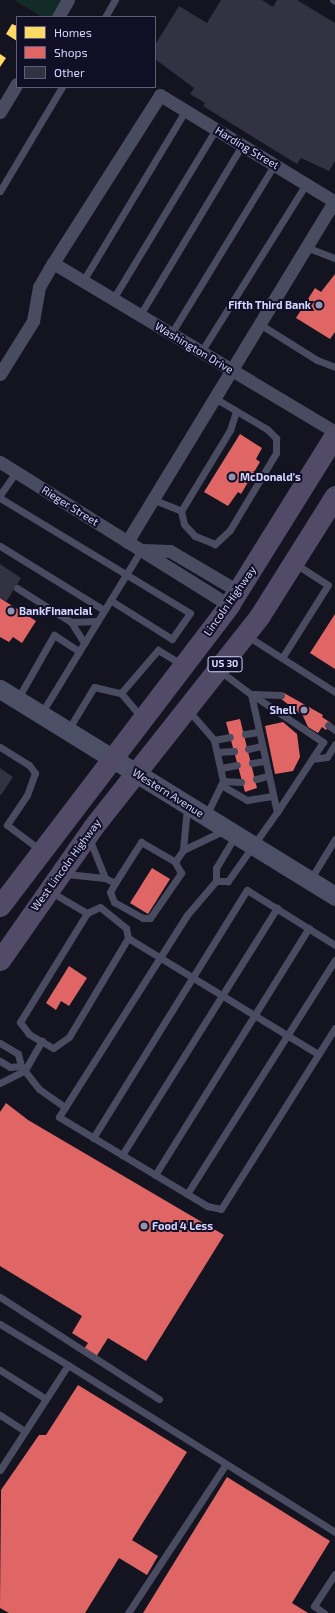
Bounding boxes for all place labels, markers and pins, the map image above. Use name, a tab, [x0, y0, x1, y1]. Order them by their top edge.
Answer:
place label: Fifth Third Bank	[228, 298, 311, 312]
marker: Fifth Third Bank	[314, 300, 324, 310]
place label: McDonald's	[240, 470, 301, 484]
marker: McDonald's	[227, 472, 237, 482]
place label: BankFinancial	[19, 604, 92, 618]
marker: BankFinancial	[6, 606, 16, 616]
place label: Shell	[270, 703, 296, 717]
marker: Shell	[299, 705, 309, 715]
place label: Food 4 Less	[152, 1219, 213, 1233]
marker: Food 4 Less	[139, 1221, 149, 1231]

